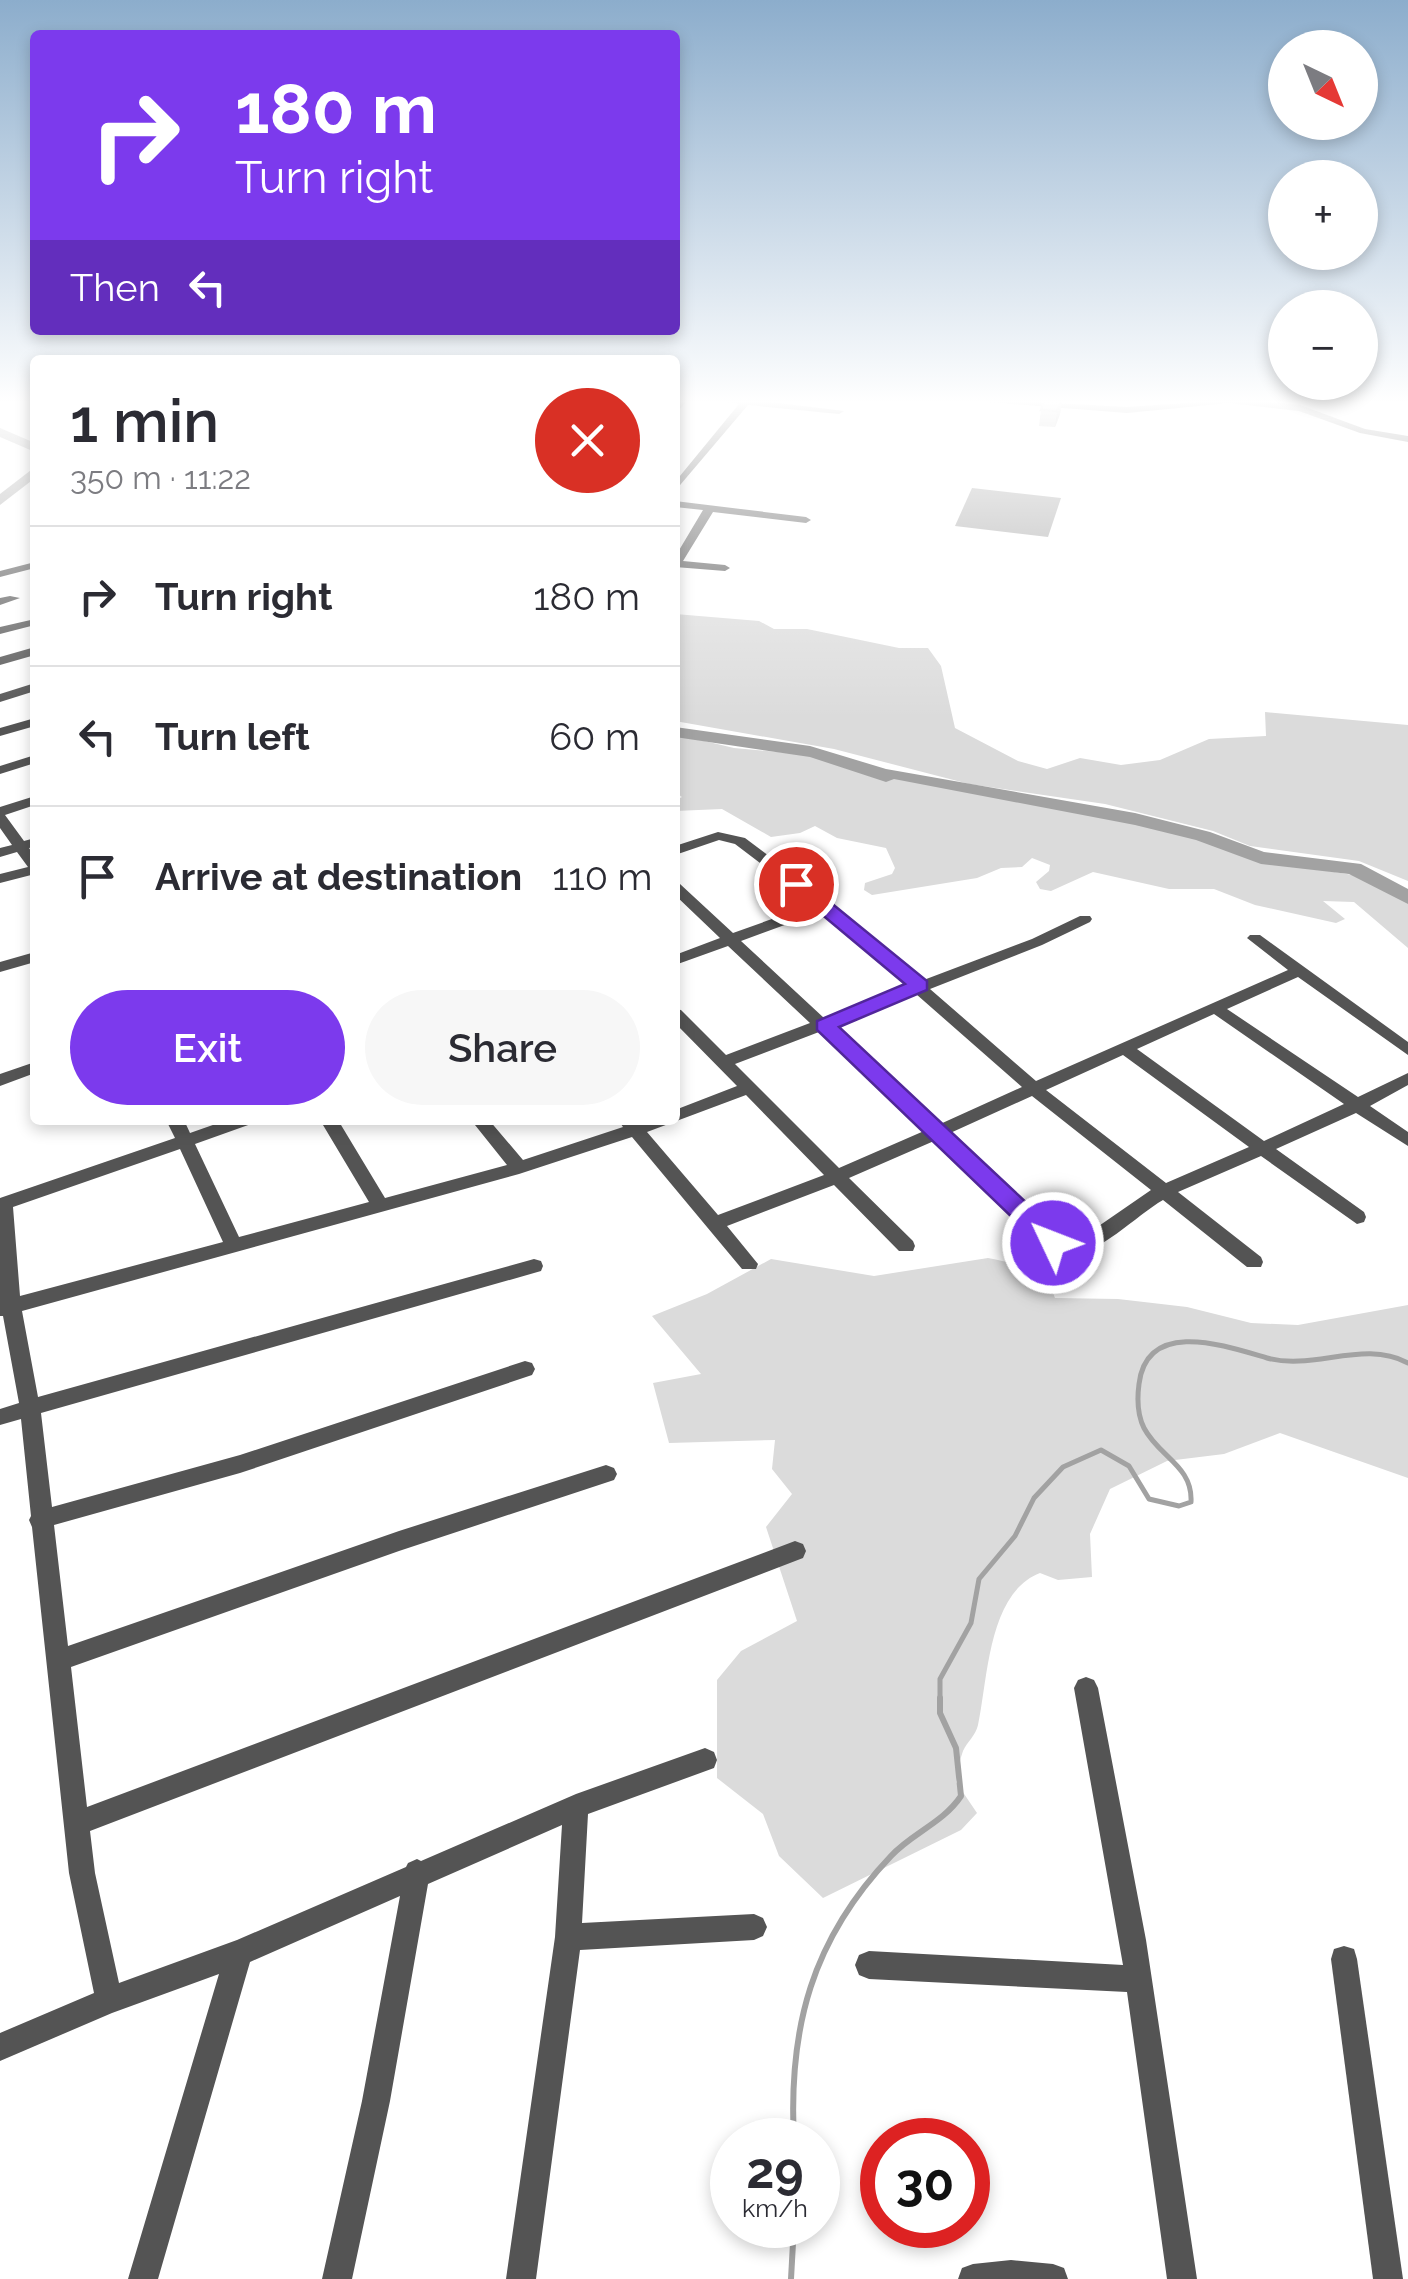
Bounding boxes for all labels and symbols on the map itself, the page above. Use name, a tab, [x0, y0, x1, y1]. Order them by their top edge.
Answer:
north arrow	[1268, 30, 1378, 140]
pin	[754, 842, 839, 927]
position arrow	[1001, 1191, 1105, 1295]
speed limit sign: 30	[860, 2118, 990, 2248]

